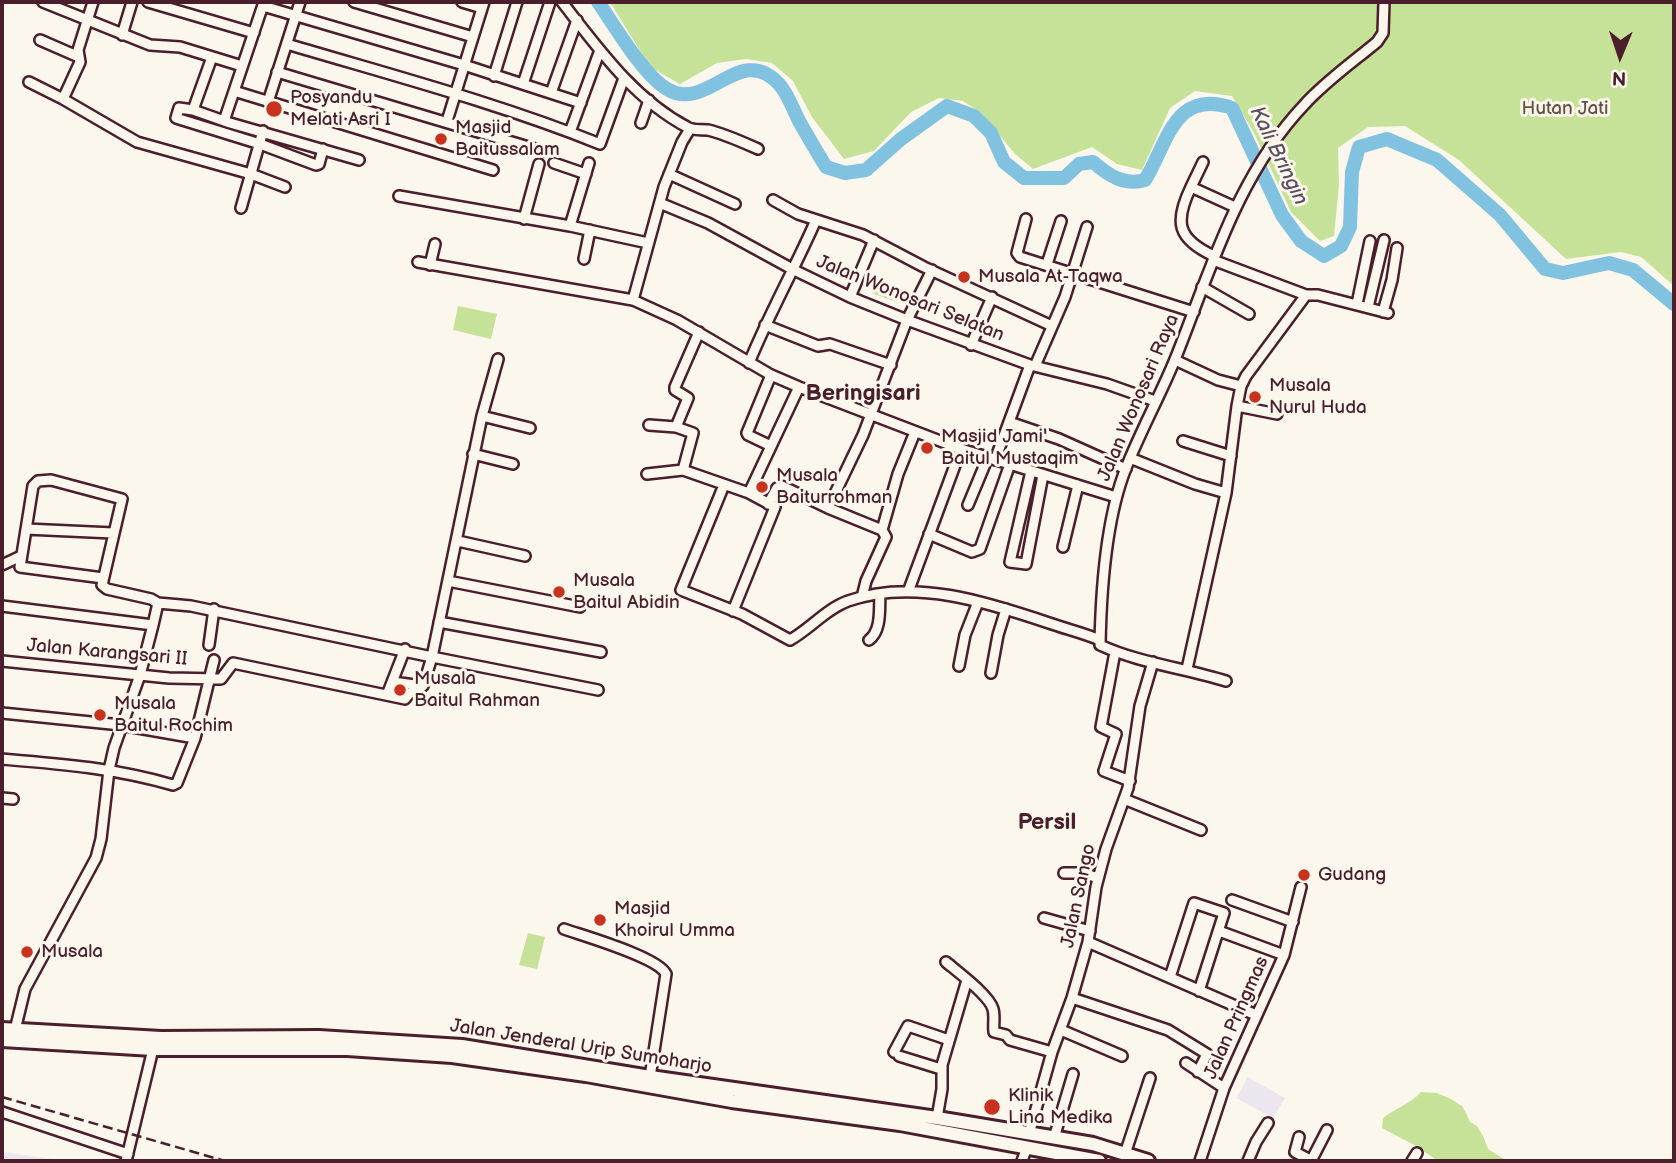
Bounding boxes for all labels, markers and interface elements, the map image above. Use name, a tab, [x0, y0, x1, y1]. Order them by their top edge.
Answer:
north arrow	[1585, 21, 1655, 91]
text: N	[1612, 66, 1627, 89]
place label: Posyandu Melati Asri I	[290, 87, 391, 131]
park label: Hutan Jati	[1522, 98, 1608, 120]
marker: Posyandu Melati Asri I	[264, 99, 284, 119]
water label: Kali Bringin	[1243, 103, 1313, 209]
place label: Masjid Baitussalam	[455, 117, 560, 161]
marker: Masjid Baitussalam	[433, 131, 449, 147]
street label: Jalan Wonosari Selatan	[813, 251, 1007, 347]
place label: Musala At-Taqwa	[978, 266, 1123, 288]
marker: Musala At-Taqwa	[956, 269, 972, 285]
street label: Jalan Wonosari Raya	[1093, 311, 1185, 485]
place label: Musala Nurul Huda	[1269, 375, 1367, 419]
district label: Beringisari	[805, 380, 921, 408]
marker: Musala Nurul Huda	[1247, 389, 1263, 405]
place label: Masjid Jami' Baitul Mustaqim	[941, 426, 1079, 470]
marker: Masjid Jami' Baitul Mustaqim	[919, 440, 935, 456]
place label: Musala Baiturrohman	[776, 465, 892, 509]
marker: Musala Baiturrohman	[754, 479, 770, 495]
place label: Musala Baitul Abidin	[573, 570, 680, 614]
marker: Musala Baitul Abidin	[551, 584, 567, 600]
street label: Jalan Karangsari II	[26, 635, 188, 671]
place label: Musala Baitul Rahman	[414, 668, 540, 712]
marker: Musala Baitul Rahman	[392, 682, 408, 698]
place label: Musala Baitul Rochim	[114, 693, 233, 737]
marker: Musala Baitul Rochim	[92, 707, 108, 723]
district label: Persil	[1018, 809, 1076, 837]
street label: Jalan Sango	[1057, 842, 1101, 950]
place label: Gudang	[1318, 864, 1386, 886]
marker: Gudang	[1296, 867, 1312, 883]
place label: Masjid Khoirul Umma	[614, 898, 735, 942]
marker: Masjid Khoirul Umma	[592, 912, 608, 928]
place label: Musala	[41, 941, 103, 963]
marker: Musala	[19, 944, 35, 960]
street label: Jalan Pringmas	[1200, 953, 1274, 1083]
street label: Jalan Jenderal Urip Sumoharjo	[449, 1015, 713, 1079]
place label: Klinik Lina Medika	[1008, 1085, 1113, 1129]
marker: Klinik Lina Medika	[982, 1097, 1002, 1117]

